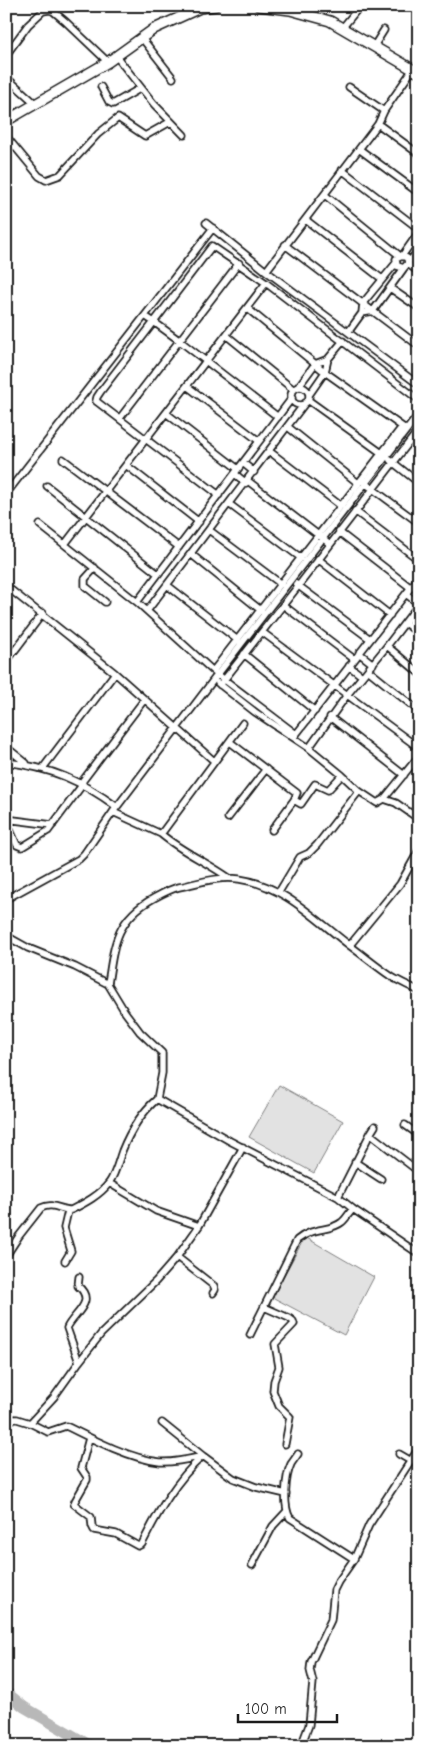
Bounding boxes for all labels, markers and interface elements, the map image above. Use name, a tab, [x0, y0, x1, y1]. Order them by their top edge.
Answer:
scale bar	[238, 1692, 336, 1724]
text: 100 m	[245, 1700, 287, 1718]

